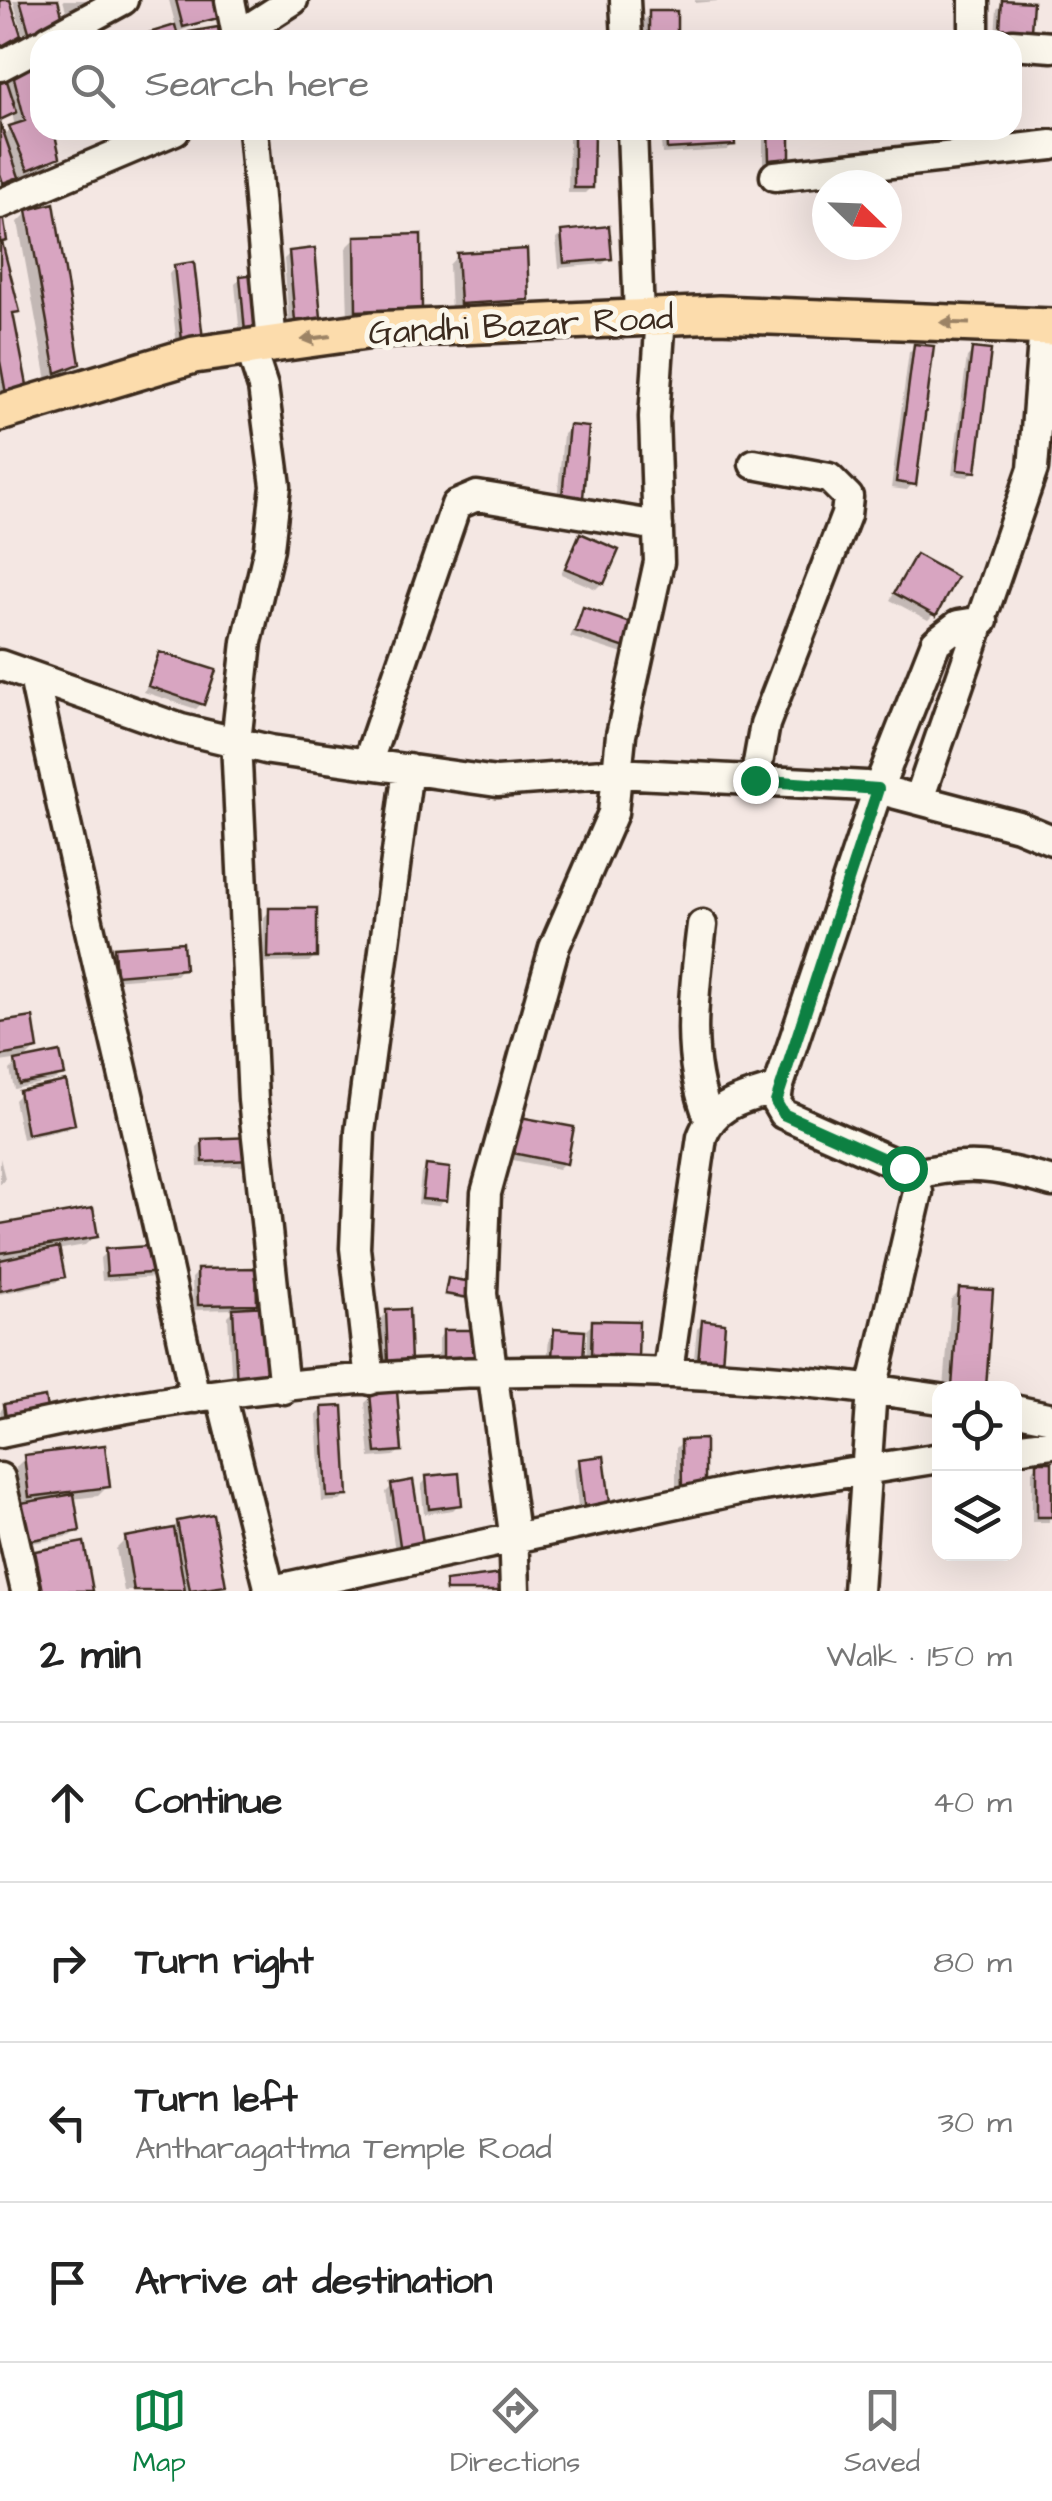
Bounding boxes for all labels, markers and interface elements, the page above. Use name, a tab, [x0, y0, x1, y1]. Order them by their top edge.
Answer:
search box	[30, 30, 1022, 140]
icon: search	[65, 58, 120, 113]
text: Search here	[145, 59, 369, 111]
north arrow	[812, 170, 902, 260]
street label: Gandhi Bazar Road	[367, 293, 675, 358]
one-way arrow	[938, 315, 970, 331]
one-way arrow	[299, 330, 331, 346]
route end	[733, 758, 779, 804]
route start	[882, 1146, 928, 1192]
map controls	[932, 1381, 1022, 1561]
button: locate	[932, 1381, 1022, 1471]
button: layers	[932, 1471, 1022, 1561]
text: 2 min	[40, 1627, 141, 1685]
text: Walk · 150 m	[826, 1634, 1012, 1679]
icon: ahead	[40, 1775, 95, 1830]
text: Continue	[135, 1776, 282, 1828]
text: 40 m	[932, 1780, 1012, 1825]
icon: right	[40, 1935, 95, 1990]
text: Turn right	[135, 1936, 314, 1988]
text: 80 m	[933, 1940, 1012, 1985]
text: Turn left	[135, 2074, 298, 2126]
icon: left	[40, 2095, 95, 2150]
text: 30 m	[938, 2100, 1012, 2145]
text: Antharagattma Temple Road	[135, 2126, 552, 2171]
icon: arrive	[40, 2255, 95, 2310]
text: Arrive at destination	[135, 2256, 492, 2308]
tab: Map	[132, 2383, 187, 2482]
tab: Directions	[450, 2383, 580, 2482]
tab: Saved	[844, 2383, 920, 2482]

